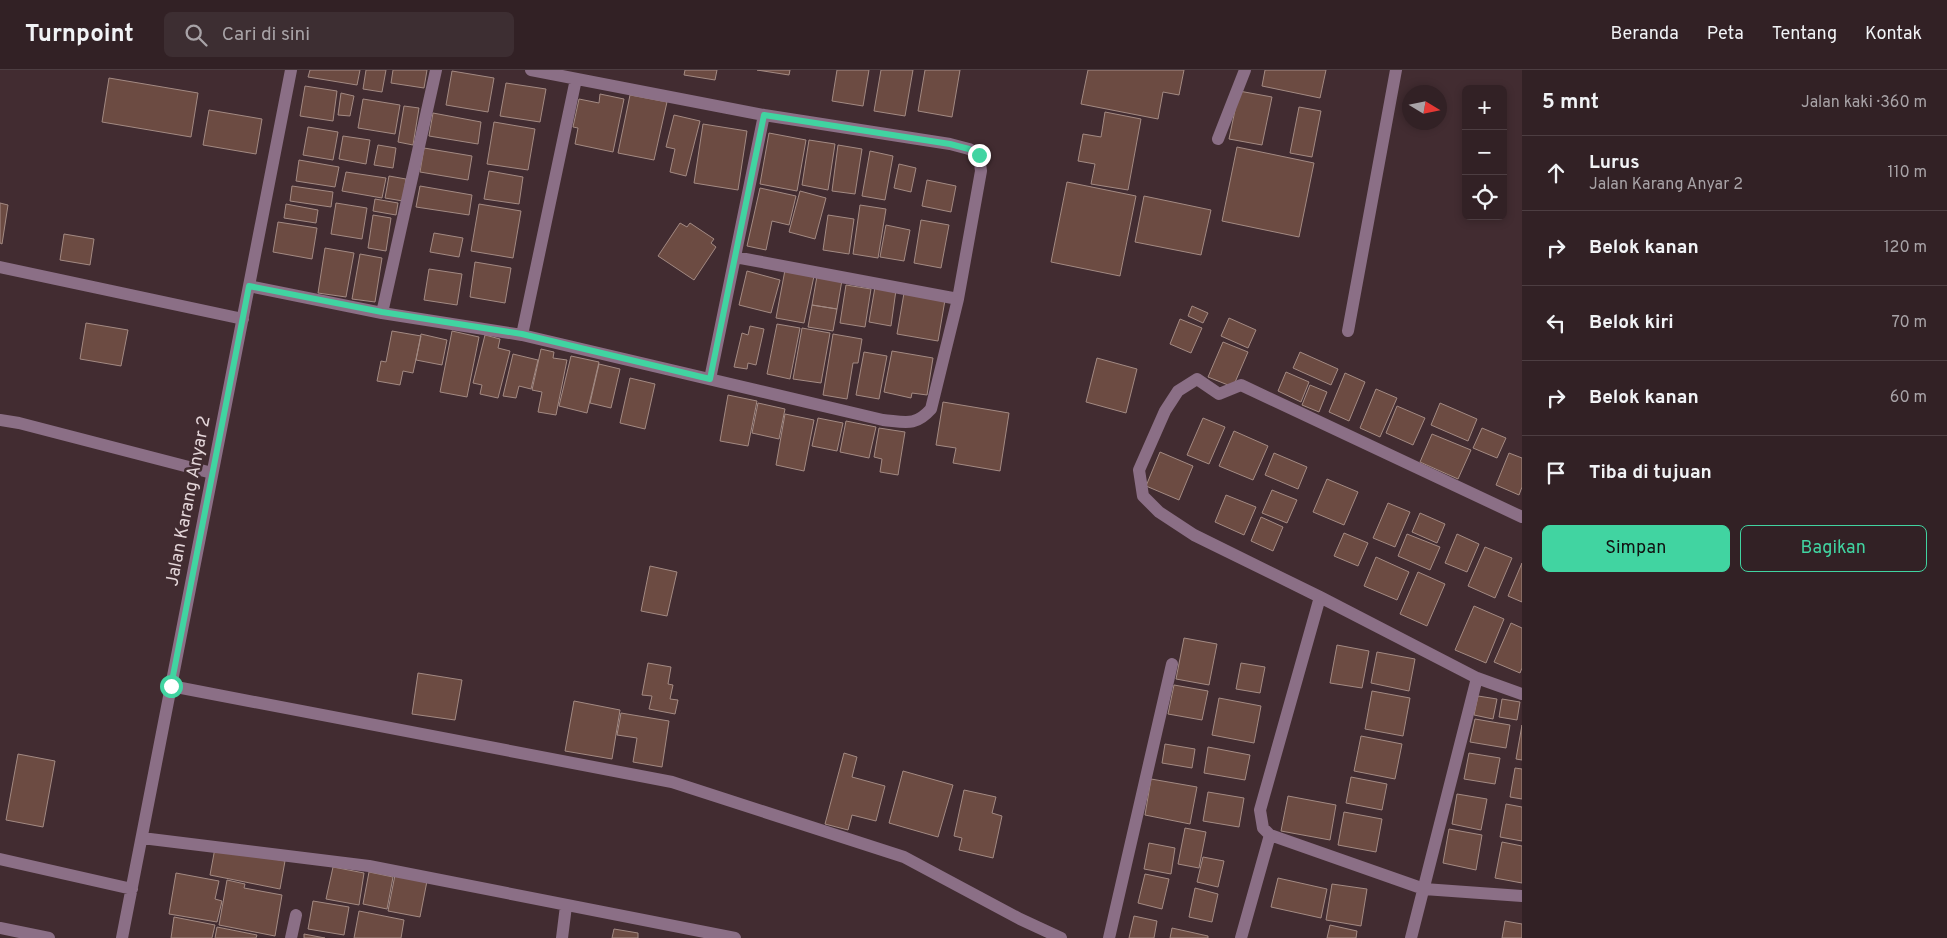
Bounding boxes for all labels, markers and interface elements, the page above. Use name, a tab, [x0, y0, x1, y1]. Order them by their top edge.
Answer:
search box	[164, 12, 514, 57]
text: Turnpoint	[25, 20, 134, 50]
icon: search	[182, 21, 210, 49]
text: Cari di sini	[222, 23, 310, 47]
text: Beranda	[1610, 23, 1679, 46]
text: Peta	[1707, 23, 1744, 46]
text: Tentang	[1772, 23, 1837, 46]
text: Kontak	[1865, 23, 1922, 46]
north arrow	[1402, 85, 1447, 130]
map controls	[1462, 85, 1507, 220]
button: +	[1462, 85, 1507, 130]
text: 5 mnt	[1542, 89, 1599, 116]
text: Jalan kaki · 360 m	[1801, 93, 1927, 113]
button: −	[1462, 130, 1507, 175]
route end	[968, 144, 991, 167]
text: Lurus	[1589, 151, 1640, 175]
icon: ahead	[1542, 159, 1570, 187]
text: 110 m	[1887, 163, 1927, 183]
button: locate	[1462, 175, 1507, 220]
text: Jalan Karang Anyar 2	[1589, 175, 1743, 195]
icon: right	[1542, 234, 1570, 262]
text: Belok kanan	[1589, 236, 1699, 260]
text: 120 m	[1884, 238, 1927, 258]
icon: left	[1542, 309, 1570, 337]
text: Belok kiri	[1589, 311, 1674, 335]
text: 70 m	[1892, 313, 1927, 333]
icon: right	[1542, 384, 1570, 412]
text: Belok kanan	[1589, 386, 1699, 410]
text: 60 m	[1890, 388, 1927, 408]
street label: Jalan Karang Anyar 2	[161, 414, 217, 588]
icon: arrive	[1542, 459, 1570, 487]
text: Tiba di tujuan	[1589, 461, 1712, 485]
button: Simpan	[1542, 525, 1730, 572]
button: Bagikan	[1740, 525, 1927, 572]
route start	[160, 675, 183, 698]

